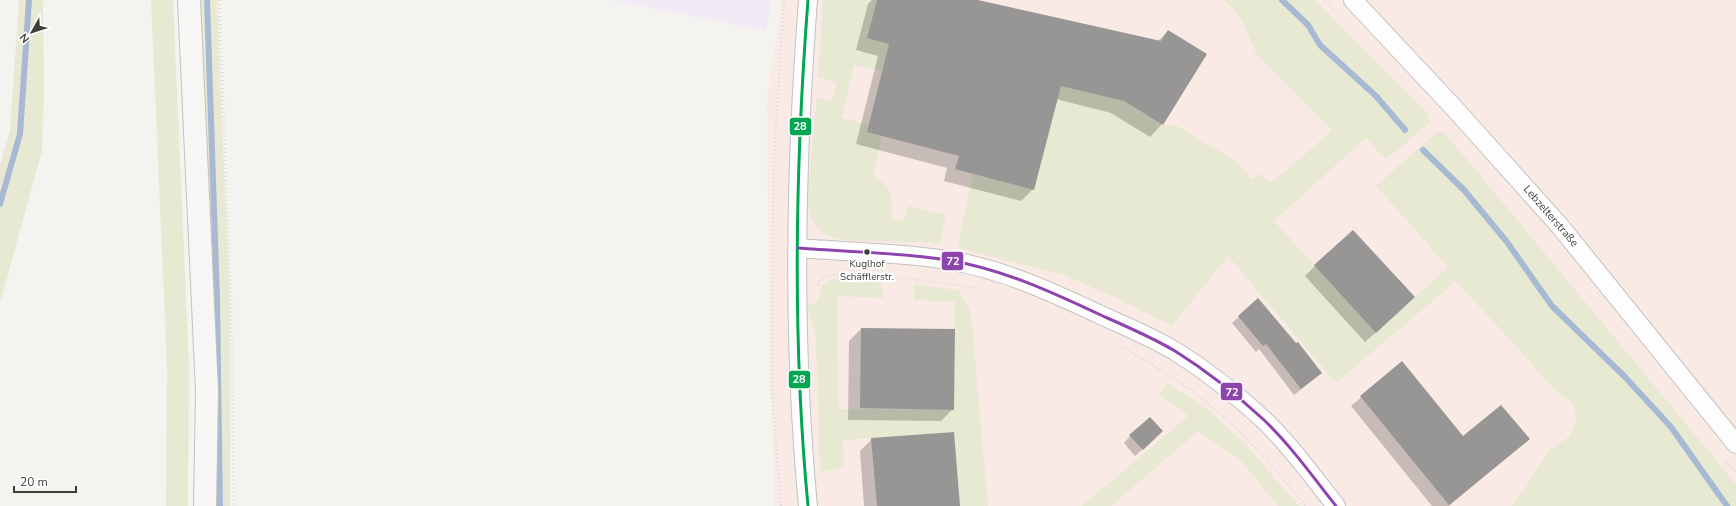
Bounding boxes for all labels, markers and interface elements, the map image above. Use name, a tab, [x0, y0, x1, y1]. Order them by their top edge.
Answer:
north arrow	[12, 12, 52, 52]
text: N	[16, 30, 33, 46]
line badge: 28	[789, 117, 812, 136]
text: 28	[793, 119, 807, 134]
street label: Lebzelterstraße	[1520, 182, 1582, 250]
marker: Kuglhof Schäfflerstr.	[862, 247, 872, 257]
line badge: 72	[941, 251, 964, 271]
text: 72	[946, 254, 960, 269]
place label: Kuglhof Schäfflerstr.	[840, 257, 894, 284]
line badge: 28	[788, 370, 811, 389]
text: 28	[792, 372, 806, 387]
line badge: 72	[1220, 382, 1243, 401]
text: 72	[1225, 385, 1239, 400]
scale bar	[14, 468, 76, 494]
text: 20 m	[20, 474, 48, 490]

